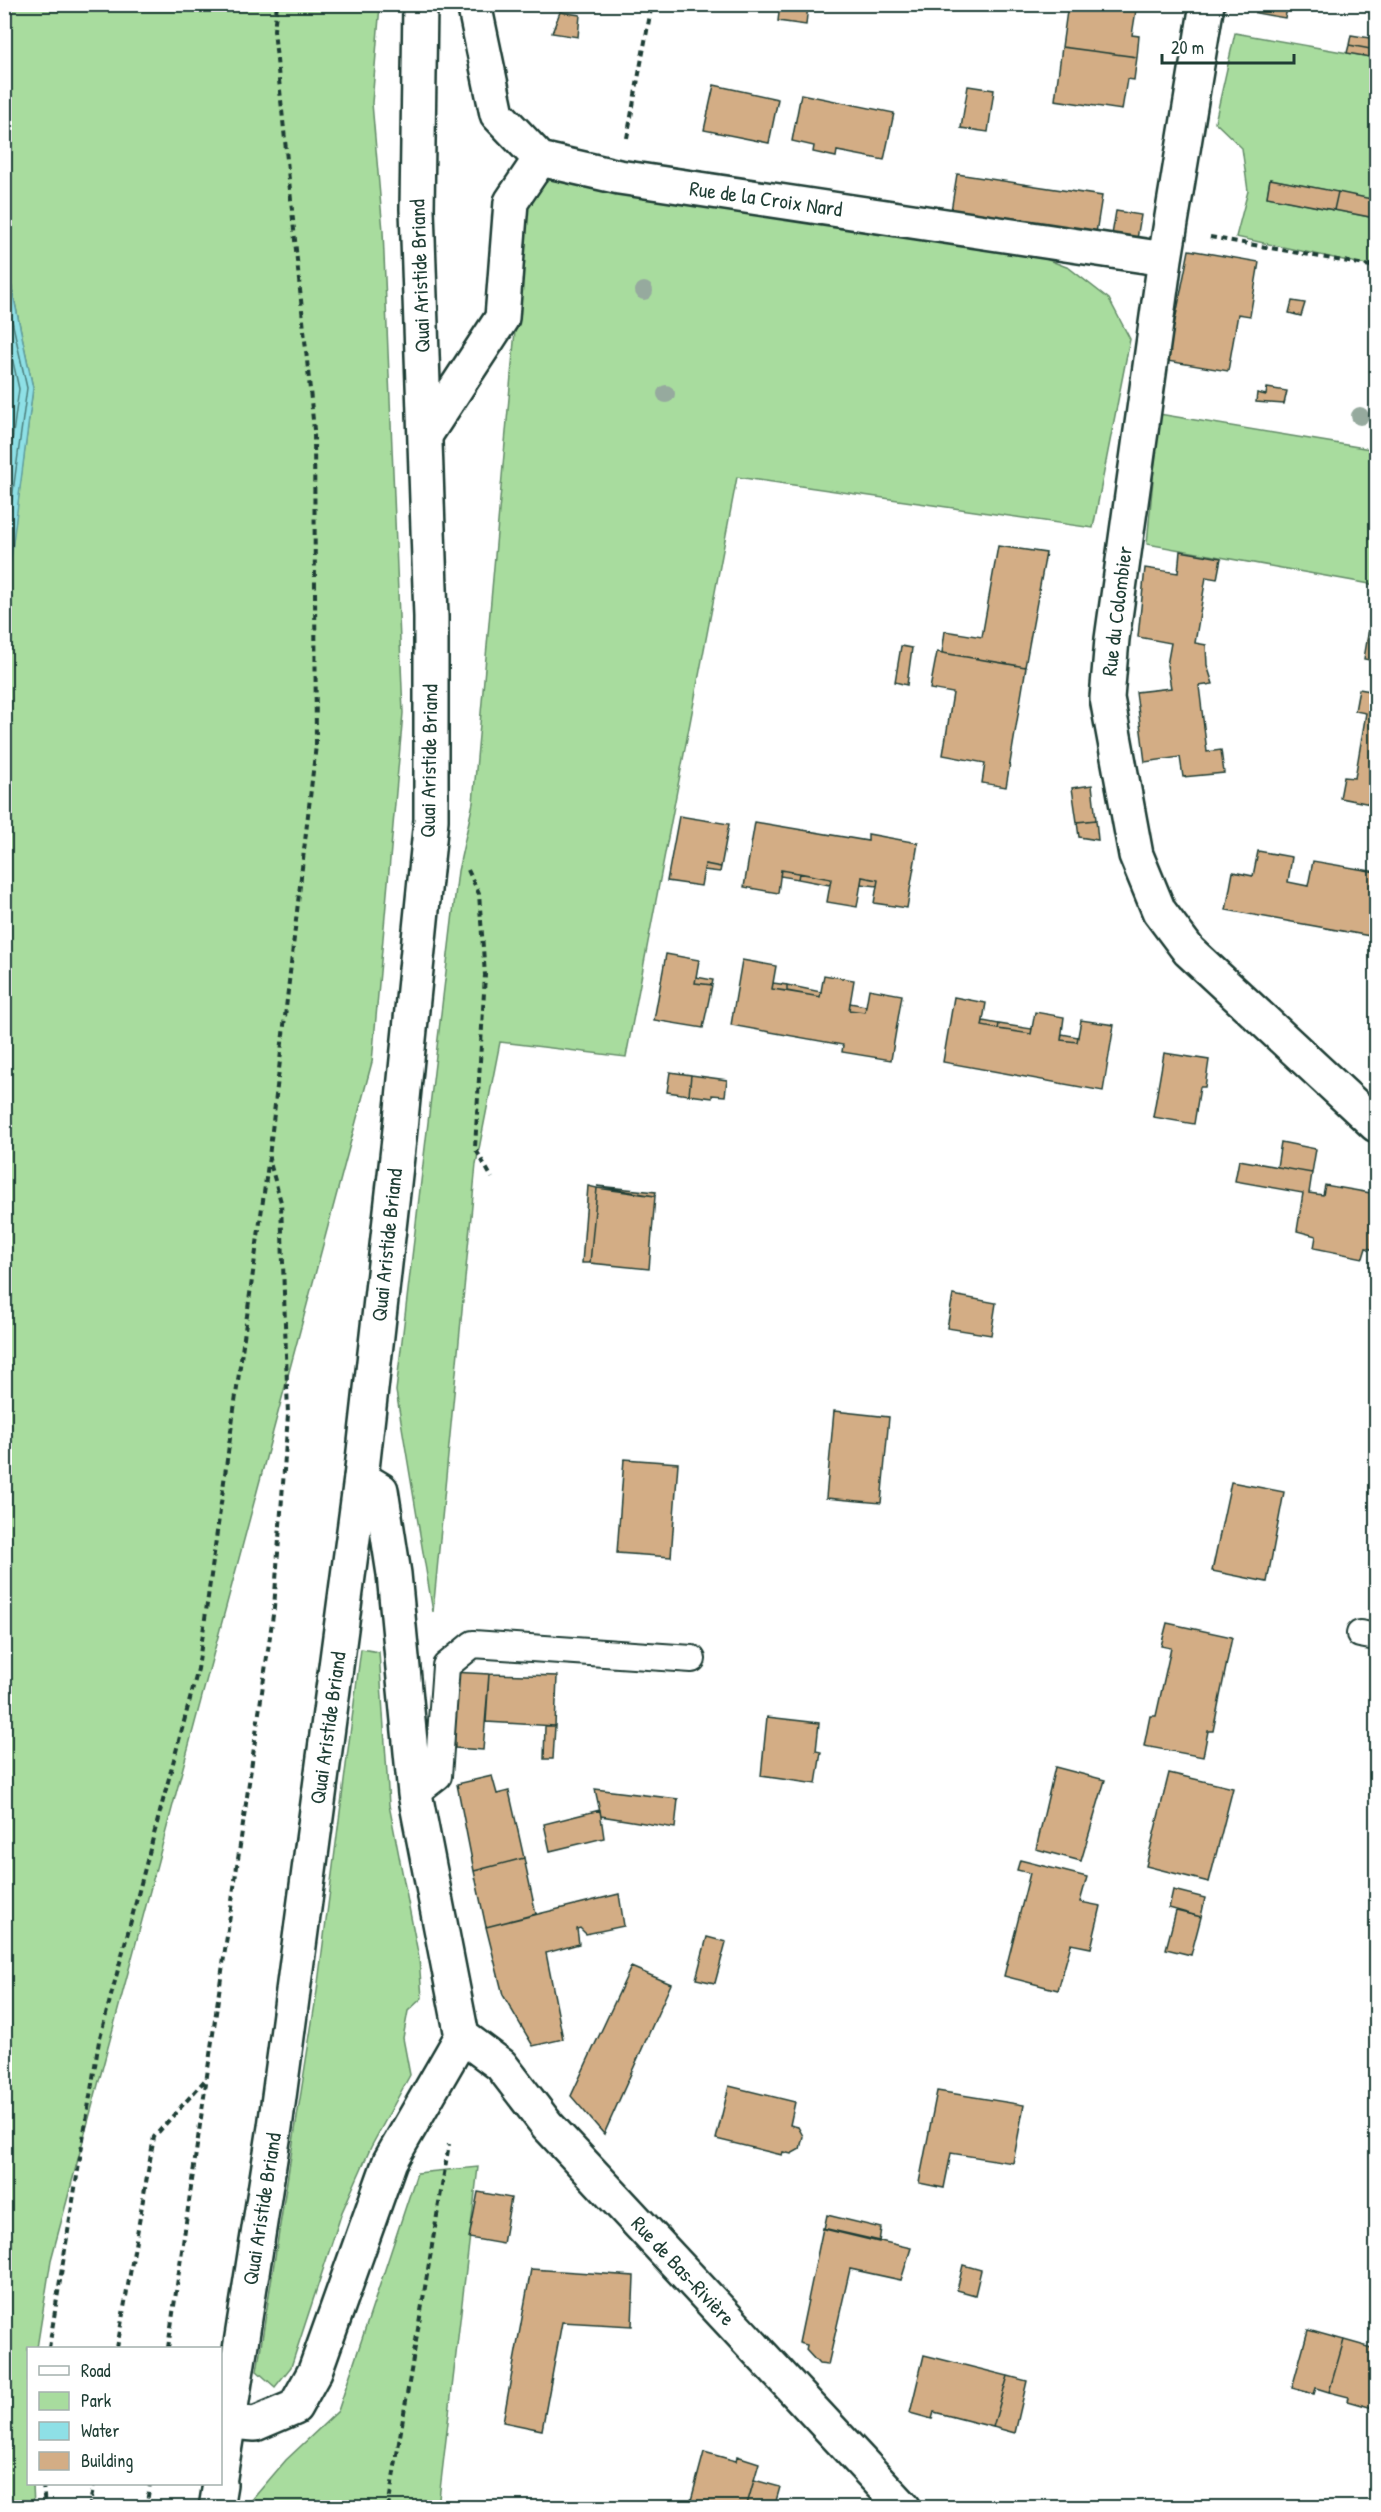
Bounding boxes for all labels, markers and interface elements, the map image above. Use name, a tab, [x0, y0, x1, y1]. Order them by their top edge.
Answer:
scale bar	[1162, 27, 1294, 65]
text: 20 m	[1171, 35, 1204, 60]
street label: Rue de la Croix Nard	[688, 173, 844, 224]
street label: Quai Aristide Briand	[402, 199, 437, 353]
street label: Rue du Colombier	[1094, 544, 1139, 678]
street label: Quai Aristide Briand	[413, 684, 444, 838]
street label: Quai Aristide Briand	[364, 1167, 409, 1323]
street label: Quai Aristide Briand	[302, 1650, 353, 1806]
street label: Quai Aristide Briand	[235, 2131, 288, 2287]
street label: Rue de Bas-Rivière	[625, 2210, 742, 2332]
legend	[27, 2347, 222, 2485]
text: Road	[81, 2358, 111, 2383]
text: Park	[81, 2388, 112, 2413]
text: Water	[81, 2418, 119, 2443]
text: Building	[81, 2448, 133, 2473]

